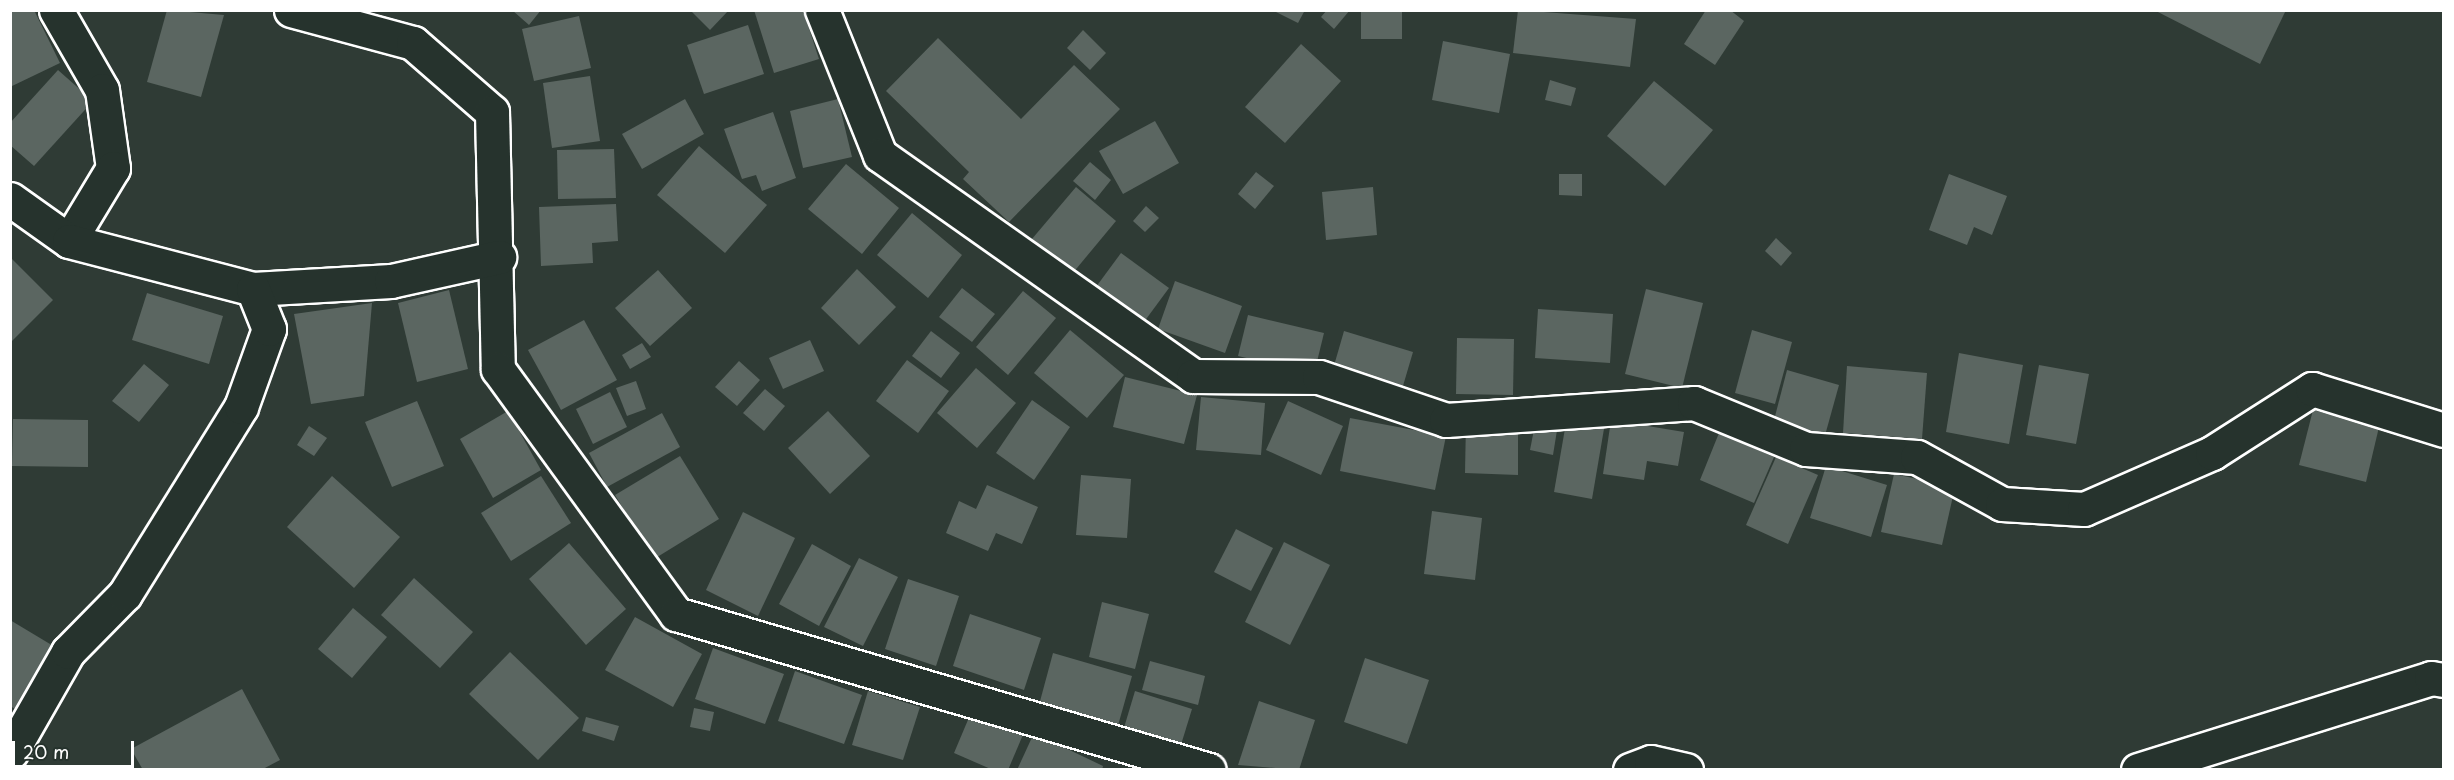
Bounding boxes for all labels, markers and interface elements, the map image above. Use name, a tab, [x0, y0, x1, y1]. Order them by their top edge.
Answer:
scale bar	[15, 729, 136, 767]
text: 20 m	[23, 738, 69, 765]

